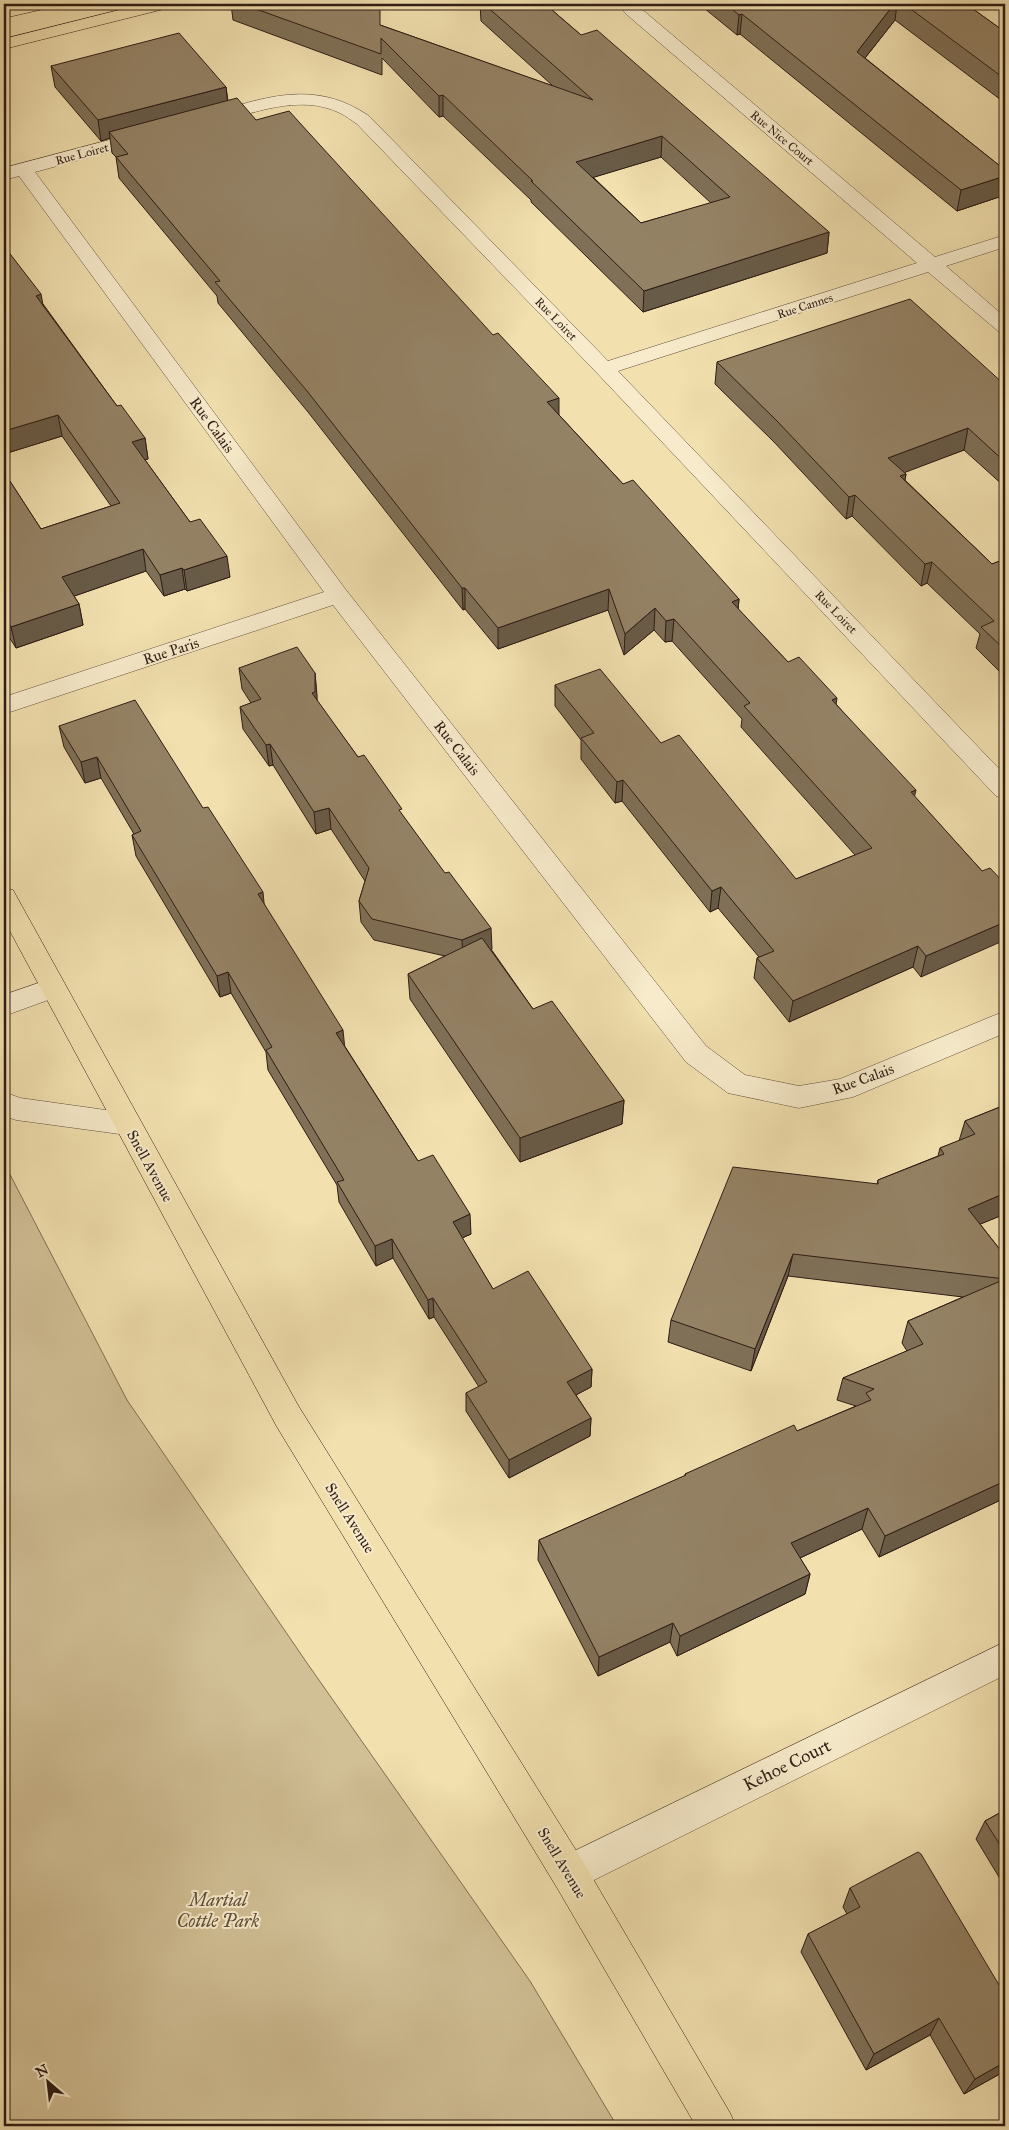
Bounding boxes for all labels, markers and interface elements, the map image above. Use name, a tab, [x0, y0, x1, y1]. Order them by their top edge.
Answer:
street label: Rue Nice Court	[748, 108, 817, 169]
street label: Rue Loiret	[54, 140, 111, 168]
street label: Rue Cannes	[775, 290, 835, 322]
street label: Rue Loiret	[532, 295, 580, 344]
street label: Rue Calais	[186, 394, 238, 456]
street label: Rue Loiret	[812, 588, 860, 637]
street label: Rue Paris	[141, 634, 201, 668]
street label: Rue Calais	[430, 717, 484, 779]
street label: Rue Calais	[830, 1060, 896, 1098]
street label: Snell Avenue	[123, 1127, 177, 1205]
street label: Snell Avenue	[321, 1480, 379, 1556]
street label: Kehoe Court	[740, 1734, 835, 1796]
street label: Snell Avenue	[534, 1824, 590, 1902]
park label: Martial Cottle Park	[177, 1889, 259, 1932]
north arrow	[22, 2058, 72, 2108]
text: N	[33, 2061, 51, 2081]

